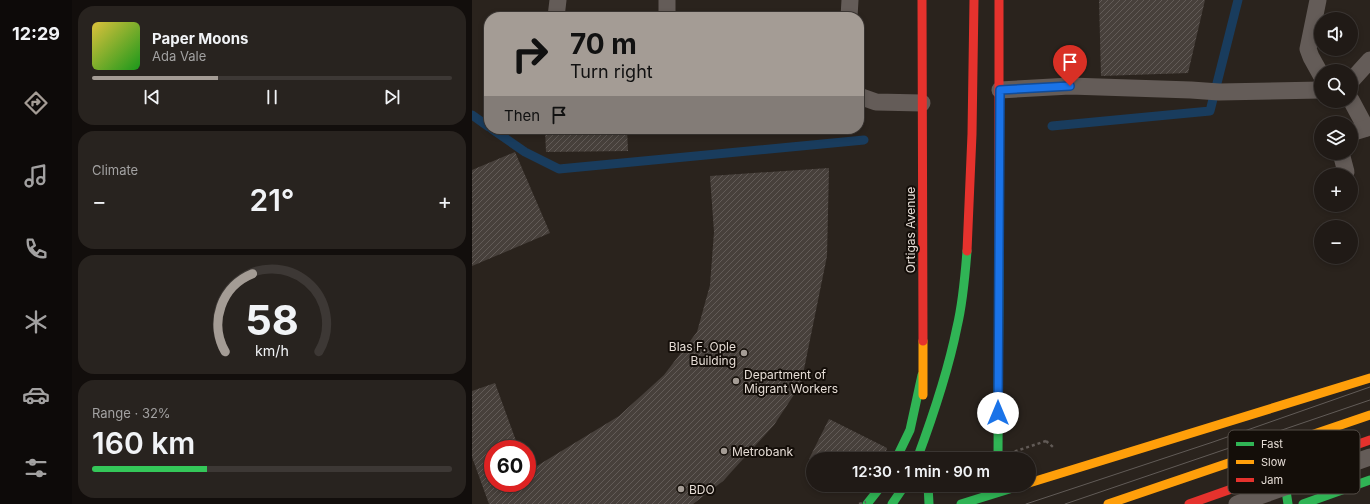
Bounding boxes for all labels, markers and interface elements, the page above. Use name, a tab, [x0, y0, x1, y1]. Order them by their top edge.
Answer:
map controls	[1314, 12, 1358, 264]
button: sound	[1314, 12, 1358, 56]
text: 12:29	[12, 23, 60, 44]
text: 70 m	[570, 27, 637, 61]
icon: right	[504, 28, 556, 80]
text: Paper Moons	[152, 29, 248, 48]
pin	[1053, 45, 1087, 86]
text: Ada Vale	[152, 48, 206, 64]
icon: arrive	[1059, 51, 1081, 73]
text: Turn right	[570, 61, 653, 82]
button: search	[1314, 64, 1358, 108]
icon: previous	[141, 86, 163, 108]
icon: pause	[261, 86, 283, 108]
icon: next	[381, 86, 403, 108]
icon: directions	[22, 89, 50, 117]
icon: arrive	[548, 104, 570, 126]
text: Then	[504, 106, 540, 125]
button: layers	[1314, 116, 1358, 160]
icon: music	[22, 162, 50, 190]
text: Climate	[92, 162, 138, 178]
button: +	[1314, 168, 1358, 212]
text: 21°	[249, 182, 295, 218]
street label: Ortigas Avenue	[903, 187, 918, 273]
text: −	[92, 188, 107, 214]
text: +	[437, 188, 452, 214]
button: −	[1314, 220, 1358, 264]
icon: phone	[22, 235, 50, 263]
text: 58	[245, 295, 299, 345]
icon: climate	[22, 308, 50, 336]
place label: Blas F. Ople Building	[669, 339, 736, 368]
text: km/h	[255, 342, 289, 359]
marker: Blas F. Ople Building	[739, 348, 749, 358]
place label: Department of Migrant Workers	[744, 367, 838, 396]
marker: Department of Migrant Workers	[731, 376, 741, 386]
icon: car	[22, 381, 50, 409]
position arrow	[977, 392, 1019, 434]
text: Range · 32%	[92, 405, 171, 421]
text: 160 km	[92, 425, 195, 461]
legend	[1228, 430, 1360, 494]
text: Fast	[1261, 437, 1283, 451]
speed limit sign: 60	[484, 440, 536, 492]
place label: Metrobank	[732, 444, 794, 459]
marker: Metrobank	[719, 446, 729, 456]
icon: filters	[22, 454, 50, 482]
text: Slow	[1261, 455, 1286, 469]
text: 12:30 · 1 min · 90 m	[852, 462, 990, 481]
text: Jam	[1261, 473, 1283, 487]
place label: BDO	[689, 482, 715, 497]
marker: BDO	[676, 484, 686, 494]

